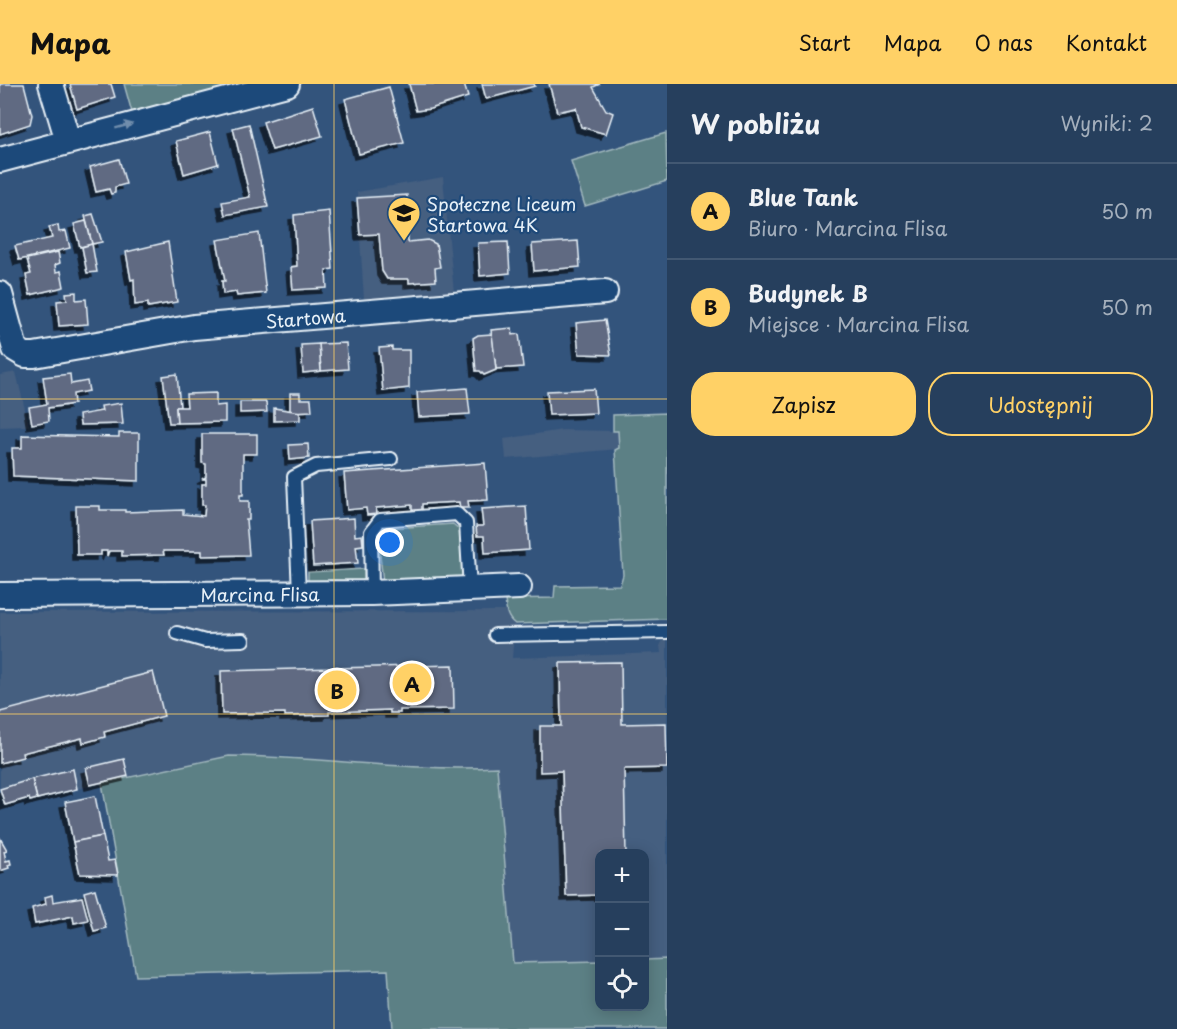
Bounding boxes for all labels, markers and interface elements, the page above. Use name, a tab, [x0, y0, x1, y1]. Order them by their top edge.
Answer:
text: Mapa	[30, 21, 111, 64]
text: Start	[799, 26, 851, 58]
text: Mapa	[884, 26, 942, 58]
text: O nas	[975, 26, 1033, 58]
text: Kontakt	[1066, 26, 1147, 58]
text: W pobliżu	[691, 104, 820, 143]
text: Wyniki: 2	[1060, 108, 1153, 138]
one-way arrow	[115, 121, 133, 131]
text: Blue Tank	[748, 180, 858, 213]
place label: Społeczne Liceum Startowa 4K	[427, 190, 576, 238]
school or university icon: Społeczne Liceum Startowa 4K	[386, 195, 422, 242]
text: A	[703, 196, 718, 226]
text: 50 m	[1101, 196, 1153, 226]
text: Biuro · Marcina Flisa	[748, 213, 947, 243]
text: Budynek B	[748, 276, 868, 309]
text: B	[704, 292, 717, 322]
text: 50 m	[1101, 292, 1153, 322]
street label: Startowa	[264, 301, 347, 334]
text: Miejsce · Marcina Flisa	[748, 309, 969, 339]
button: Zapisz	[691, 372, 916, 436]
button: Udostępnij	[928, 372, 1153, 436]
your location	[375, 528, 404, 557]
street label: Marcina Flisa	[200, 580, 320, 607]
pin: A	[392, 660, 432, 706]
pin: B	[318, 668, 356, 712]
map controls	[595, 849, 649, 1011]
button: +	[595, 849, 649, 903]
button: −	[595, 903, 649, 957]
button: locate	[595, 957, 649, 1011]

